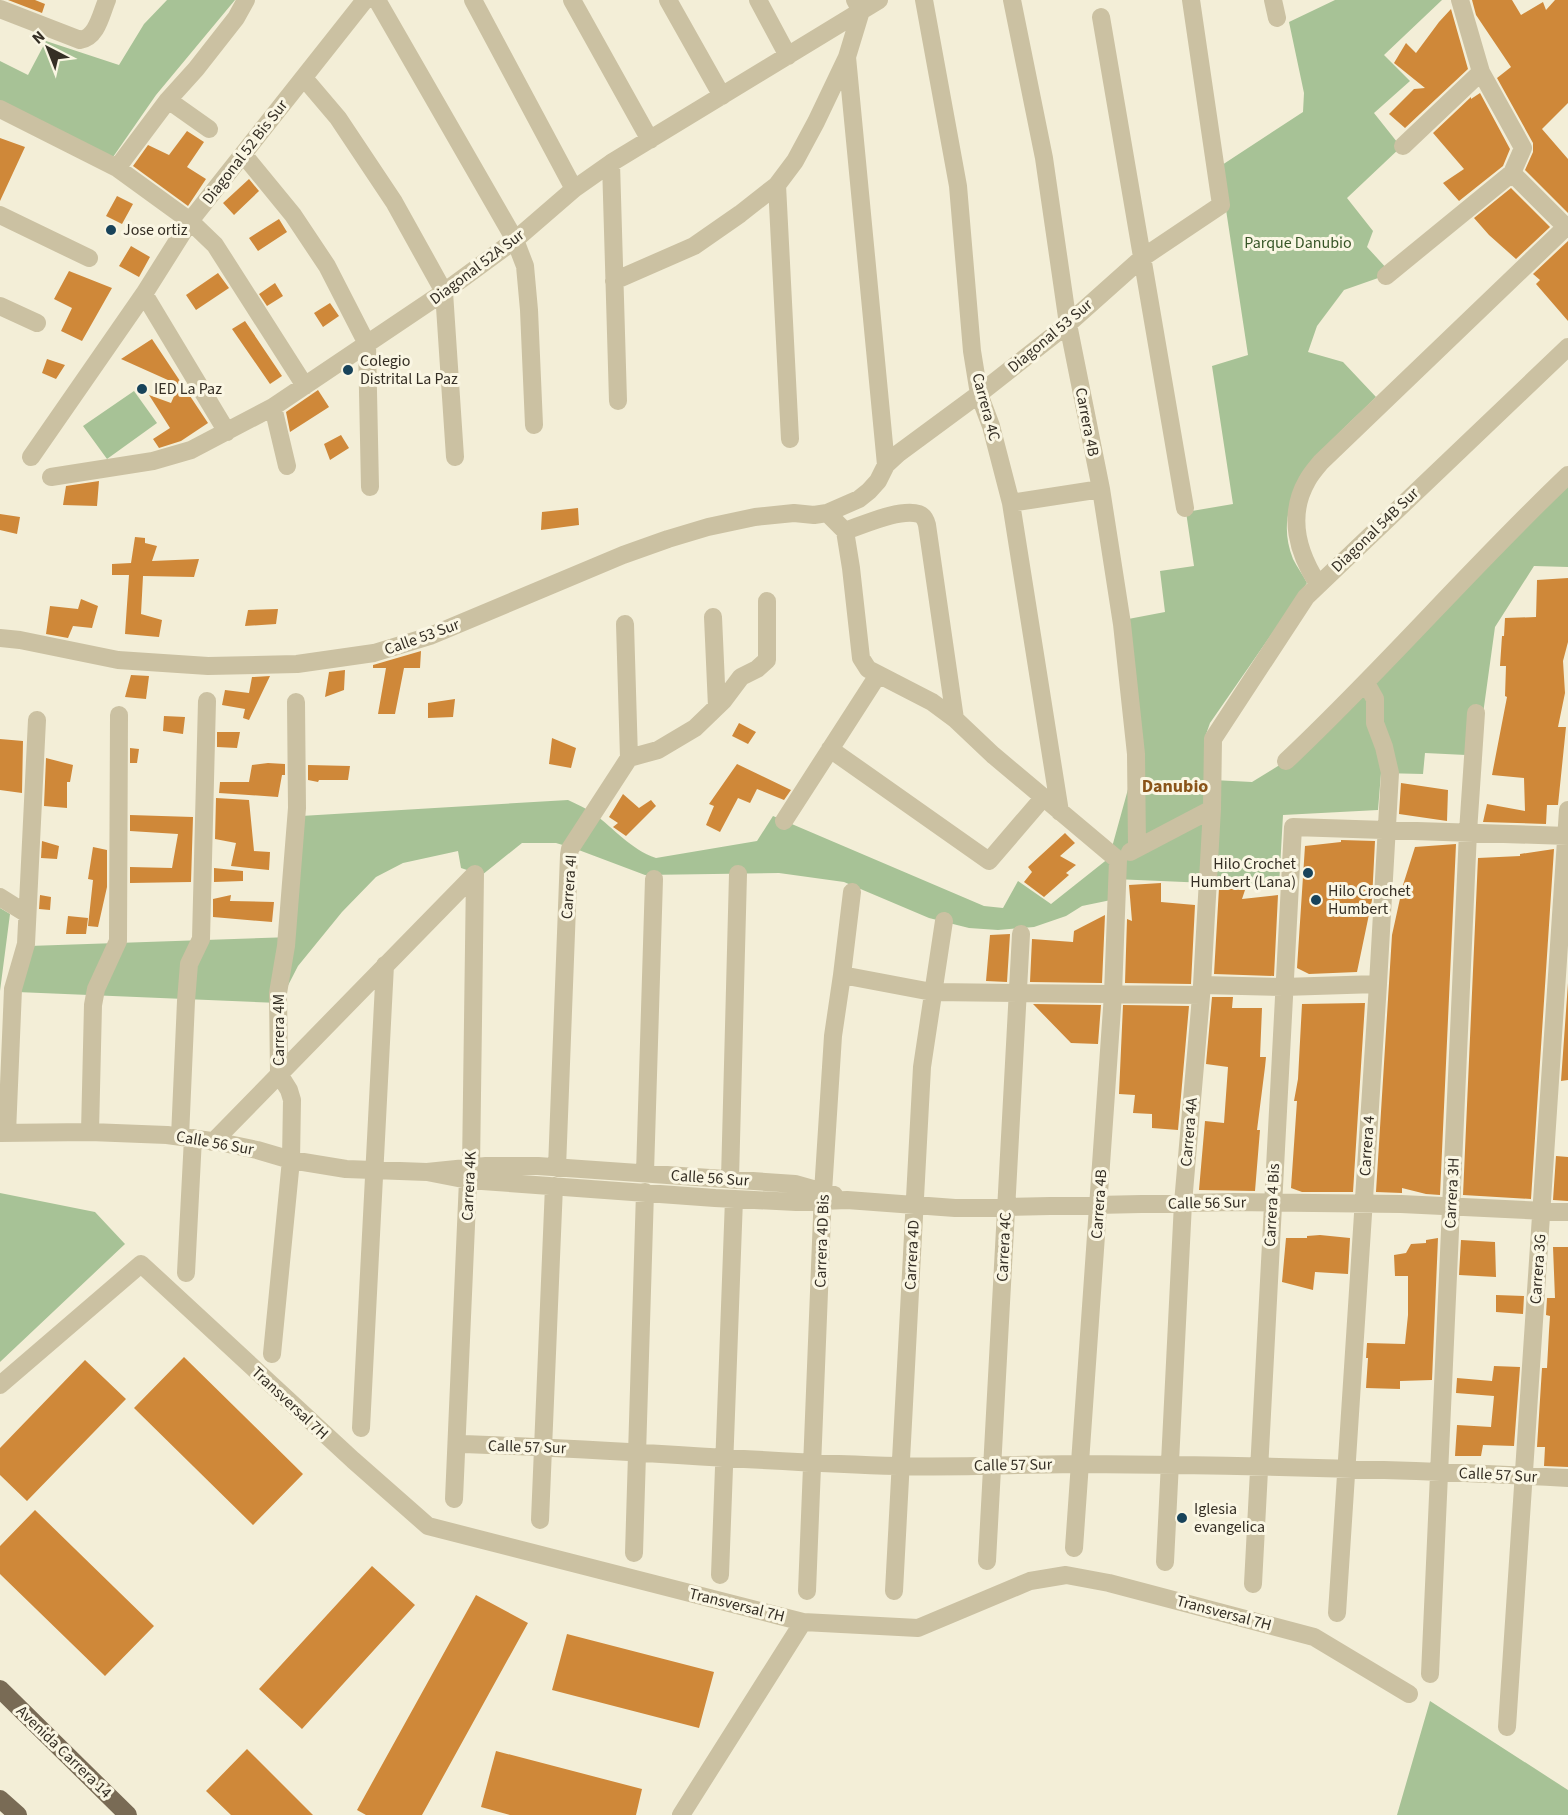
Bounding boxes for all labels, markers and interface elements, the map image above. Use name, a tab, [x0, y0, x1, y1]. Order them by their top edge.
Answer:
north arrow	[18, 18, 78, 78]
text: N	[27, 26, 50, 49]
street label: Diagonal 52 Bis Sur	[197, 95, 293, 209]
place label: Jose ortiz	[123, 219, 188, 241]
marker: Jose ortiz	[104, 223, 118, 237]
street label: Diagonal 52A Sur	[425, 224, 529, 310]
park label: Parque Danubio	[1244, 232, 1352, 254]
street label: Diagonal 53 Sur	[1003, 294, 1097, 378]
place label: Colegio Distrital La Paz	[360, 350, 458, 390]
marker: Colegio Distrital La Paz	[341, 363, 355, 377]
street label: Carrera 4C	[966, 371, 1006, 443]
place label: IED La Paz	[154, 378, 222, 400]
marker: IED La Paz	[135, 382, 149, 396]
street label: Carrera 4B	[1070, 386, 1104, 458]
street label: Diagonal 54B Sur	[1326, 482, 1424, 577]
street label: Calle 53 Sur	[381, 613, 463, 661]
district label: Danubio	[1142, 774, 1208, 799]
place label: Hilo Crochet Humbert (Lana)	[1190, 853, 1297, 893]
street label: Carrera 4I	[556, 854, 582, 920]
marker: Hilo Crochet Humbert (Lana)	[1301, 866, 1315, 880]
place label: Hilo Crochet Humbert	[1328, 880, 1411, 920]
marker: Hilo Crochet Humbert	[1309, 893, 1323, 907]
street label: Carrera 4M	[268, 994, 290, 1066]
street label: Carrera 4A	[1175, 1096, 1203, 1167]
street label: Carrera 4	[1354, 1115, 1380, 1177]
street label: Calle 56 Sur	[174, 1125, 256, 1161]
street label: Carrera 4K	[456, 1150, 482, 1221]
street label: Carrera 3H	[1439, 1157, 1465, 1229]
street label: Carrera 4 Bis	[1259, 1162, 1285, 1247]
street label: Calle 56 Sur	[670, 1164, 750, 1192]
street label: Carrera 4B	[1086, 1168, 1112, 1240]
street label: Calle 56 Sur	[1168, 1191, 1247, 1215]
street label: Carrera 4D Bis	[809, 1194, 835, 1288]
street label: Carrera 4C	[991, 1212, 1017, 1282]
street label: Carrera 4D	[899, 1219, 925, 1291]
street label: Carrera 3G	[1525, 1233, 1551, 1305]
street label: Transversal 7H	[247, 1362, 333, 1444]
street label: Calle 57 Sur	[487, 1435, 567, 1459]
street label: Calle 57 Sur	[974, 1453, 1053, 1477]
street label: Calle 57 Sur	[1458, 1462, 1538, 1488]
place label: Iglesia evangelica	[1194, 1498, 1265, 1538]
marker: Iglesia evangelica	[1175, 1511, 1189, 1525]
street label: Transversal 7H	[687, 1582, 787, 1628]
street label: Transversal 7H	[1174, 1590, 1274, 1636]
street label: Avenida Carrera 14	[11, 1701, 117, 1803]

